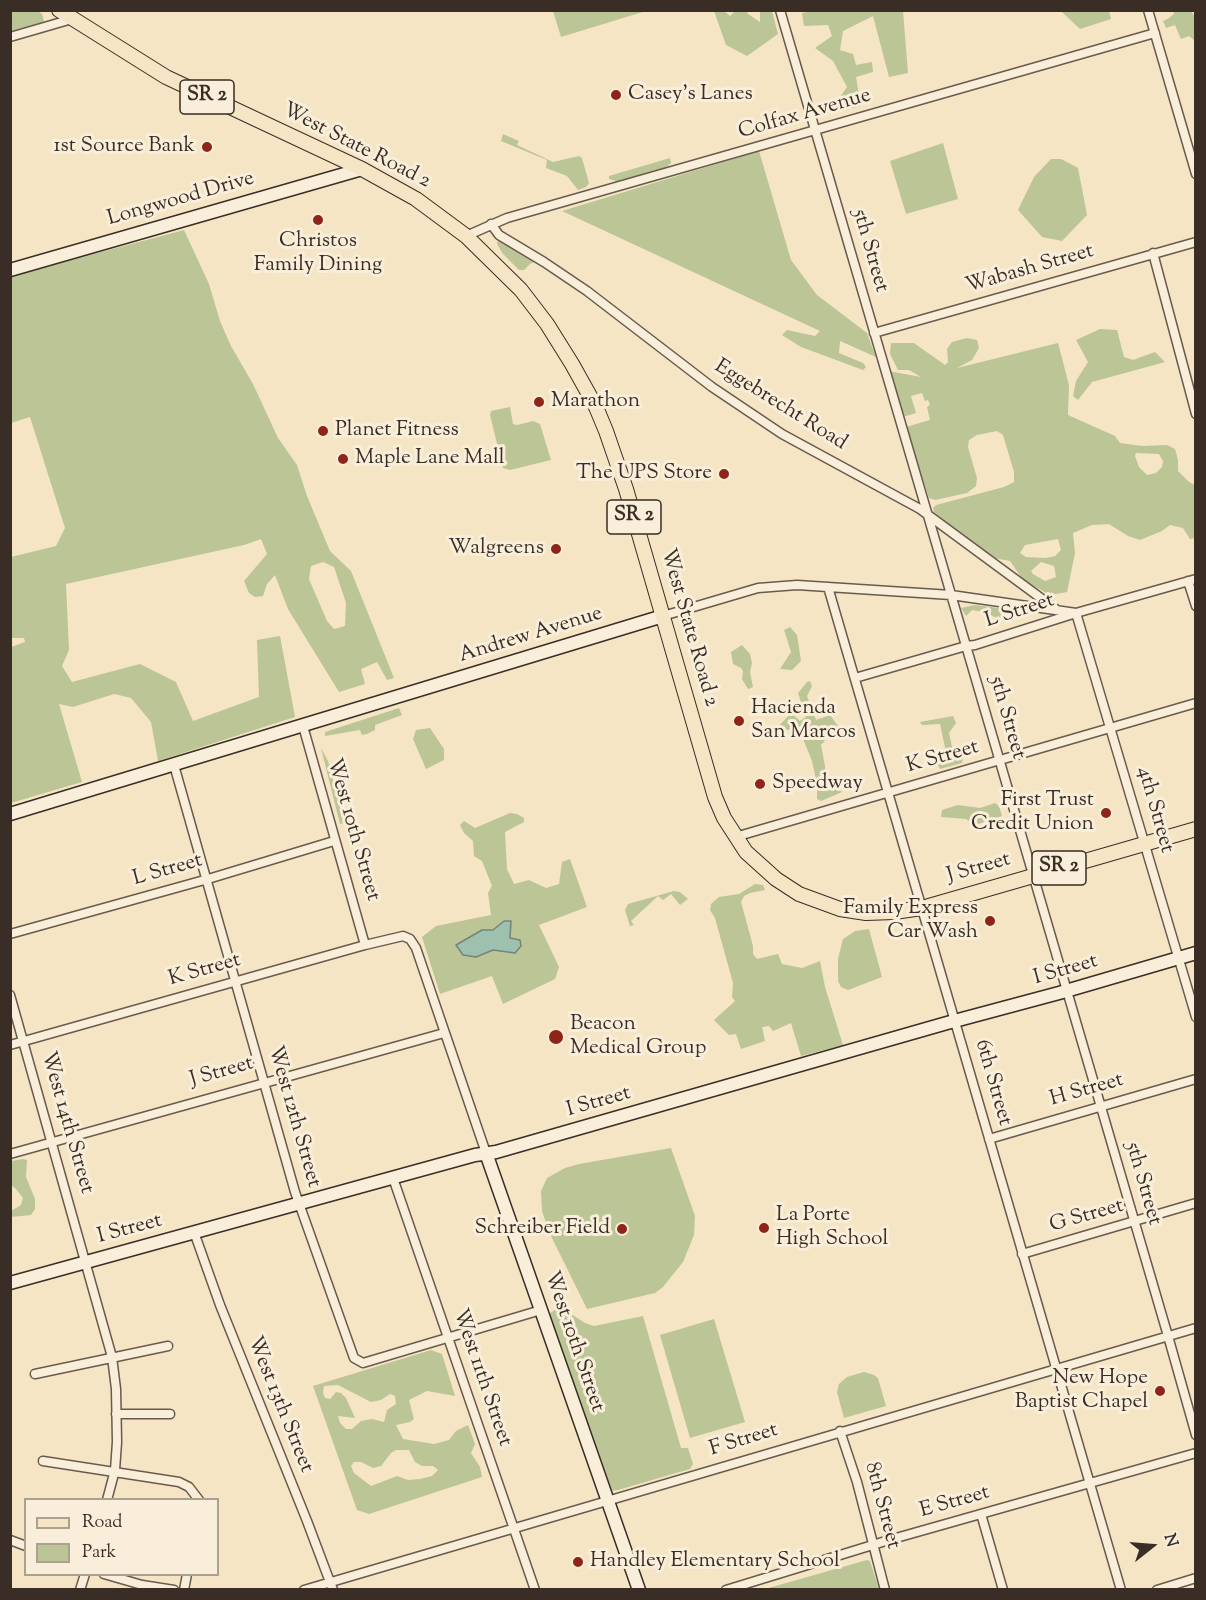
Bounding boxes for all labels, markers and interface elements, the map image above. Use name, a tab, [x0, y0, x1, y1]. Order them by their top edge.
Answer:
road number: SR 2	[180, 80, 234, 114]
place label: Casey’s Lanes	[628, 82, 753, 108]
street label: Colfax Avenue	[736, 84, 874, 146]
marker: Casey’s Lanes	[609, 88, 623, 102]
street label: West State Road 2	[278, 99, 434, 195]
place label: 1st Source Bank	[53, 134, 195, 160]
marker: 1st Source Bank	[200, 140, 214, 154]
street label: Longwood Drive	[105, 167, 257, 233]
street label: 5th Street	[845, 206, 893, 296]
marker: Christos Family Dining	[311, 213, 325, 227]
place label: Christos Family Dining	[254, 229, 382, 279]
street label: Wabash Street	[963, 240, 1097, 300]
street label: Eggebrecht Road	[709, 355, 851, 457]
place label: Marathon	[551, 389, 640, 415]
marker: Marathon	[532, 395, 546, 409]
place label: Planet Fitness	[335, 418, 459, 444]
marker: Planet Fitness	[316, 424, 330, 438]
place label: Maple Lane Mall	[355, 446, 505, 472]
marker: Maple Lane Mall	[336, 452, 350, 466]
place label: The UPS Store	[576, 461, 712, 487]
marker: The UPS Store	[717, 467, 731, 481]
road number: SR 2	[607, 500, 661, 534]
place label: Walgreens	[448, 536, 544, 562]
marker: Walgreens	[549, 542, 563, 556]
street label: West State Road 2	[653, 546, 723, 710]
street label: L Street	[982, 589, 1058, 635]
street label: Andrew Avenue	[456, 602, 606, 670]
street label: 5th Street	[982, 673, 1030, 763]
place label: Hacienda San Marcos	[751, 696, 856, 746]
marker: Hacienda San Marcos	[732, 714, 746, 728]
street label: K Street	[904, 736, 982, 780]
street label: West 10th Street	[320, 756, 384, 904]
street label: 4th Street	[1130, 764, 1178, 856]
place label: Speedway	[772, 771, 863, 797]
marker: Speedway	[753, 777, 767, 791]
place label: First Trust Credit Union	[971, 788, 1094, 838]
marker: First Trust Credit Union	[1099, 806, 1113, 820]
street label: J Street	[944, 848, 1014, 890]
street label: L Street	[130, 849, 206, 893]
road number: SR 2	[1032, 851, 1086, 885]
place label: Family Express Car Wash	[843, 896, 978, 946]
marker: Family Express Car Wash	[983, 914, 997, 928]
street label: K Street	[166, 949, 244, 993]
street label: I Street	[1031, 950, 1101, 992]
place label: Beacon Medical Group	[570, 1012, 706, 1062]
marker: Beacon Medical Group	[547, 1028, 565, 1046]
street label: 6th Street	[968, 1037, 1016, 1129]
street label: West 12th Street	[261, 1043, 325, 1191]
street label: West 14th Street	[34, 1049, 98, 1197]
street label: J Street	[187, 1052, 257, 1094]
street label: H Street	[1047, 1069, 1127, 1113]
street label: I Street	[564, 1082, 634, 1124]
street label: 5th Street	[1118, 1139, 1166, 1229]
street label: G Street	[1047, 1194, 1127, 1240]
place label: La Porte High School	[776, 1203, 888, 1253]
street label: I Street	[95, 1209, 165, 1251]
place label: Schreiber Field	[475, 1216, 610, 1242]
marker: La Porte High School	[757, 1221, 771, 1235]
marker: Schreiber Field	[615, 1222, 629, 1236]
street label: West 10th Street	[537, 1268, 609, 1416]
street label: West 11th Street	[446, 1306, 516, 1450]
street label: West 13th Street	[240, 1333, 318, 1477]
place label: New Hope Baptist Chapel	[1015, 1366, 1148, 1416]
marker: New Hope Baptist Chapel	[1153, 1384, 1167, 1398]
street label: F Street	[707, 1419, 781, 1463]
street label: 8th Street	[857, 1460, 905, 1552]
street label: E Street	[917, 1481, 993, 1525]
legend	[24, 1498, 219, 1576]
text: Road	[82, 1510, 122, 1536]
north arrow	[1122, 1516, 1182, 1576]
text: N	[1157, 1531, 1183, 1550]
text: Park	[82, 1540, 116, 1566]
place label: Handley Elementary School	[590, 1549, 840, 1575]
marker: Handley Elementary School	[571, 1555, 585, 1569]

